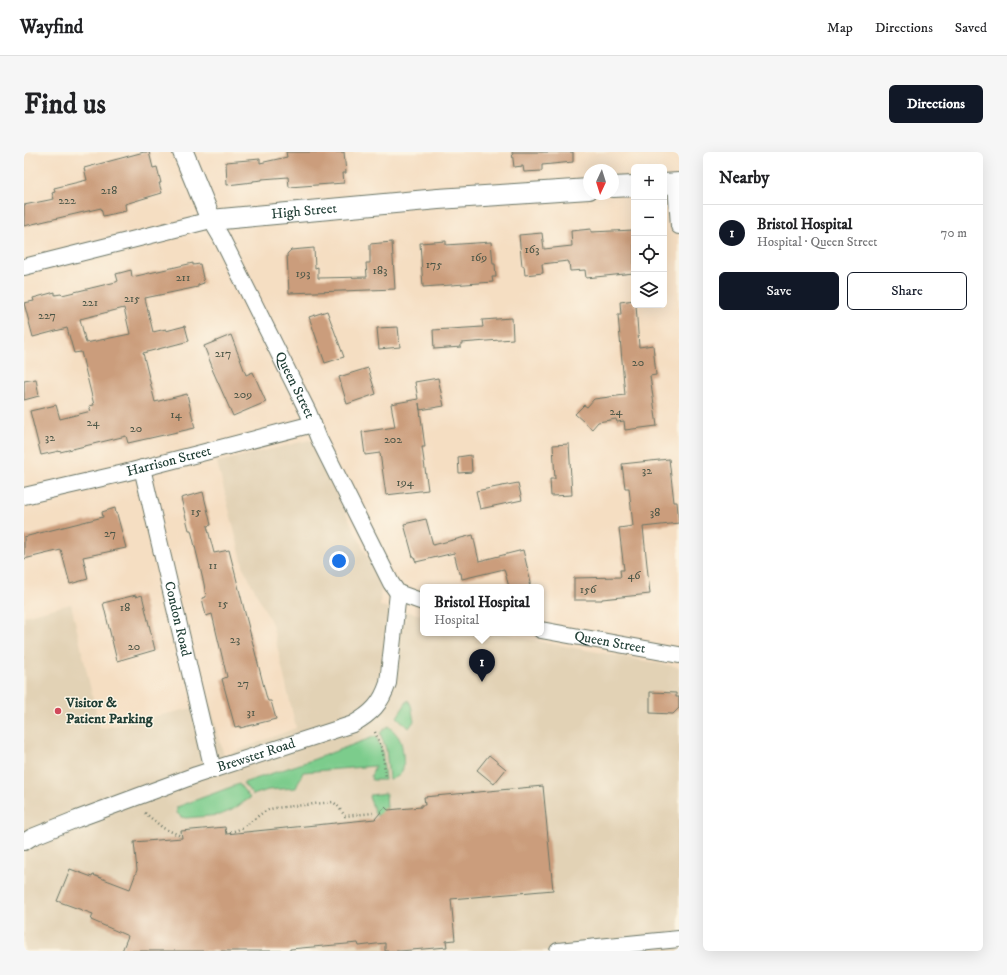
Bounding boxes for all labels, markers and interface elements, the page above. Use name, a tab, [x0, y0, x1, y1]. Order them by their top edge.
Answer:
text: Wayfind	[20, 16, 83, 39]
text: Map	[827, 19, 853, 37]
text: Directions	[875, 19, 933, 37]
text: Saved	[955, 19, 987, 37]
button: Directions	[889, 85, 983, 123]
text: Find us	[24, 87, 106, 122]
north arrow	[583, 164, 619, 200]
map controls	[631, 164, 667, 308]
button: +	[631, 164, 667, 200]
text: Nearby	[719, 167, 769, 189]
house number: 218	[101, 183, 117, 198]
house number: 222	[58, 193, 76, 208]
street label: High Street	[271, 199, 338, 223]
button: −	[631, 200, 667, 236]
text: Bristol Hospital	[757, 215, 852, 234]
text: 1	[730, 225, 734, 241]
text: 70 m	[941, 225, 967, 241]
text: Hospital · Queen Street	[757, 234, 878, 250]
button: locate	[631, 236, 667, 272]
house number: 163	[524, 242, 540, 257]
house number: 169	[471, 250, 487, 265]
house number: 175	[426, 257, 442, 272]
house number: 183	[373, 263, 387, 278]
house number: 193	[296, 266, 310, 281]
house number: 211	[176, 270, 190, 285]
button: layers	[631, 272, 667, 308]
button: Save	[719, 272, 839, 310]
button: Share	[847, 272, 967, 310]
house number: 215	[124, 291, 140, 306]
house number: 221	[82, 295, 98, 310]
house number: 227	[38, 308, 56, 323]
house number: 217	[215, 346, 231, 361]
street label: Queen Street	[271, 349, 319, 422]
house number: 20	[632, 355, 644, 370]
house number: 209	[234, 387, 252, 402]
house number: 24	[610, 404, 623, 419]
house number: 14	[170, 407, 183, 422]
house number: 24	[87, 415, 100, 430]
house number: 20	[130, 421, 142, 436]
house number: 32	[45, 430, 55, 445]
house number: 202	[384, 432, 402, 447]
street label: Harrison Street	[125, 442, 214, 481]
house number: 32	[642, 463, 652, 478]
house number: 194	[396, 475, 415, 490]
house number: 15	[191, 504, 201, 519]
house number: 38	[650, 505, 660, 520]
house number: 27	[104, 526, 116, 541]
your location	[329, 551, 349, 571]
house number: 11	[209, 558, 217, 573]
house number: 46	[627, 568, 641, 583]
street label: Condon Road	[160, 580, 195, 658]
house number: 156	[580, 582, 597, 597]
popup	[420, 584, 544, 636]
text: Bristol Hospital	[434, 593, 530, 612]
house number: 15	[218, 596, 228, 611]
house number: 18	[120, 600, 130, 615]
text: Hospital	[434, 612, 479, 628]
street label: Queen Street	[573, 627, 648, 658]
house number: 23	[230, 632, 240, 647]
house number: 20	[128, 639, 140, 654]
pin: 1	[469, 649, 495, 682]
house number: 27	[237, 676, 249, 691]
place label: Visitor & Patient Parking	[65, 694, 154, 728]
house number: 31	[247, 705, 255, 720]
marker: Visitor & Patient Parking	[53, 706, 63, 716]
street label: Brewster Road	[215, 734, 297, 777]

